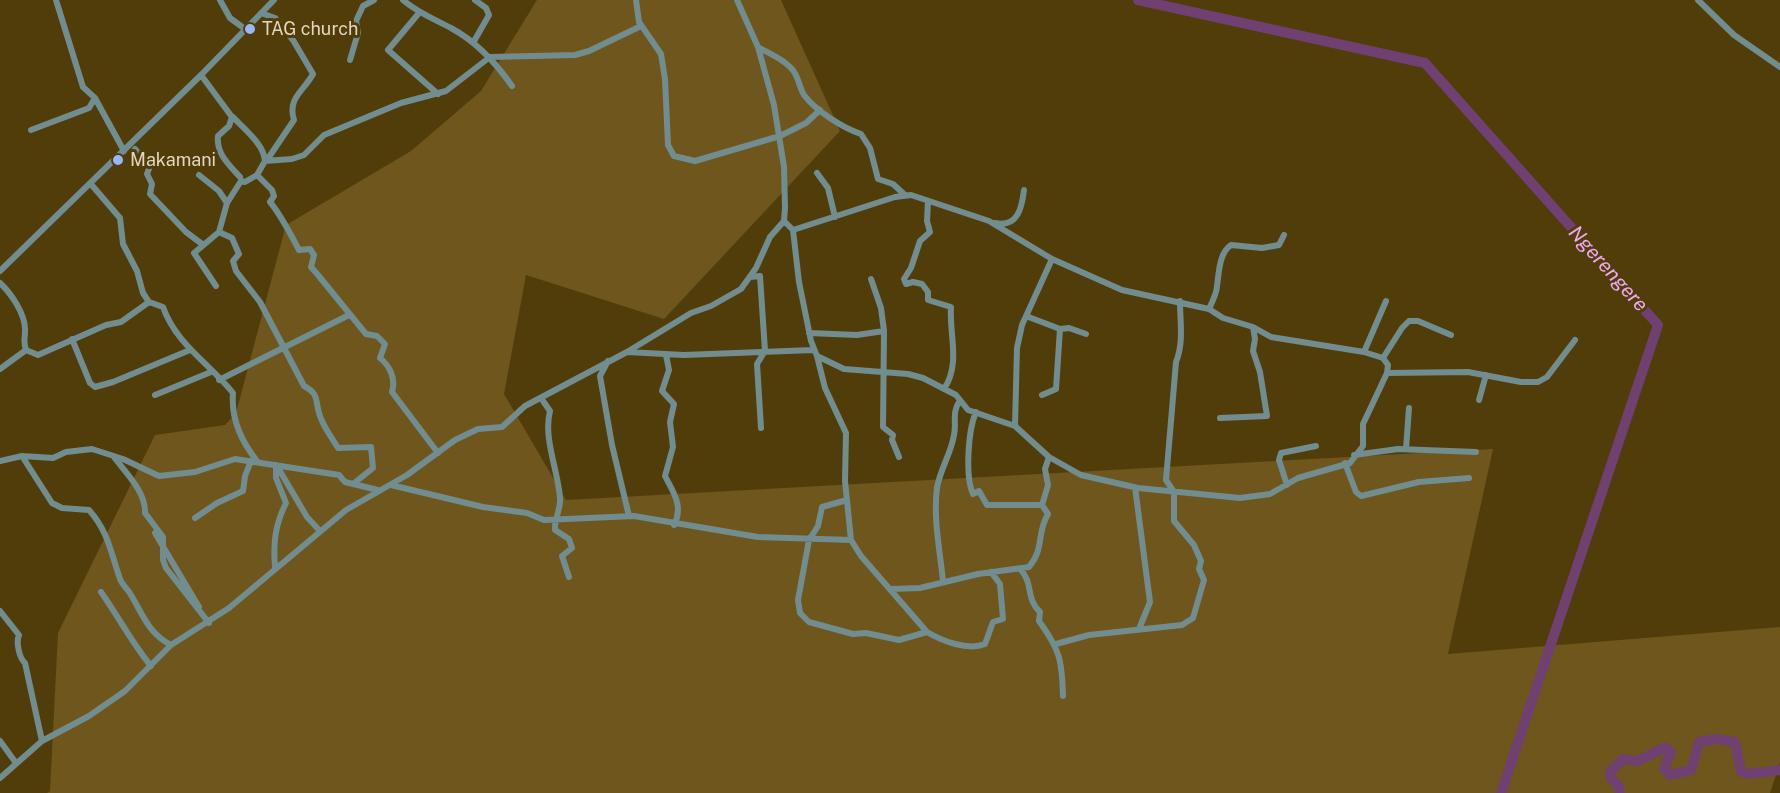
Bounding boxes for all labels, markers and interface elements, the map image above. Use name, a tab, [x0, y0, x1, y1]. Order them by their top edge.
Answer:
place label: TAG church	[262, 18, 358, 40]
marker: TAG church	[243, 22, 257, 36]
place label: Makamani	[130, 149, 216, 171]
marker: Makamani	[111, 153, 125, 167]
water label: Ngerengere	[1563, 221, 1653, 317]

